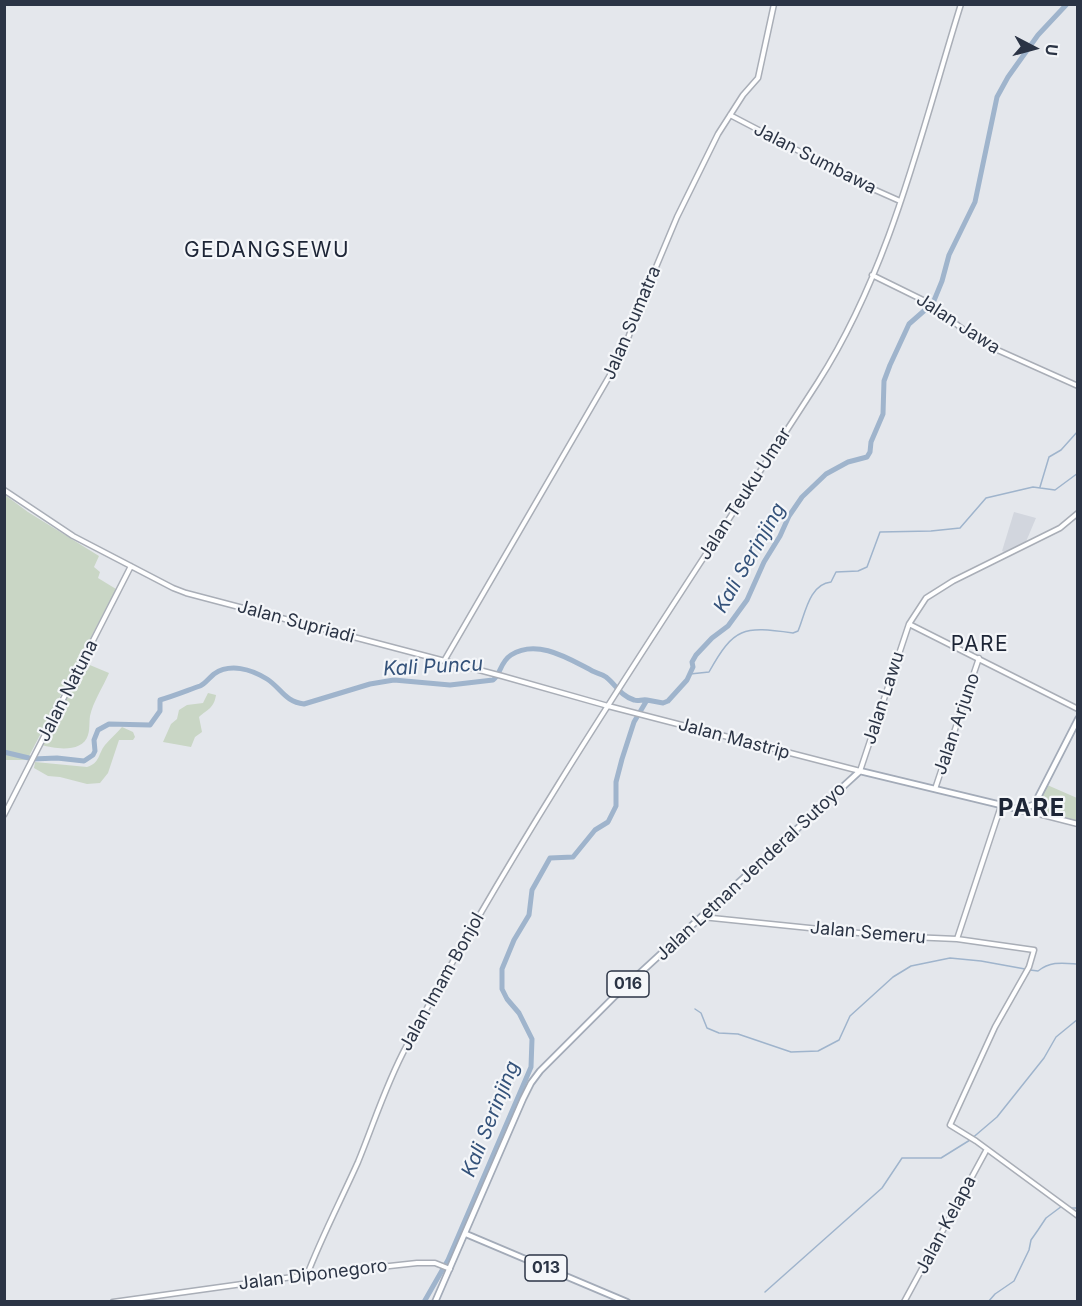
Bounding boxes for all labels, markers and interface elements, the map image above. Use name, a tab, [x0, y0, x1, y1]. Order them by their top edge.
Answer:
north arrow	[1004, 18, 1064, 78]
text: U	[1041, 43, 1062, 57]
street label: Jalan Sumbawa	[750, 119, 880, 199]
district label: GEDANGSEWU	[184, 238, 350, 264]
street label: Jalan Sumatra	[598, 263, 666, 383]
street label: Jalan Jawa	[912, 289, 1004, 359]
street label: Jalan Teuku Umar	[694, 424, 796, 564]
water label: Kali Serinjing	[709, 499, 791, 617]
street label: Jalan Supriadi	[235, 596, 357, 648]
district label: PARE	[951, 632, 1009, 658]
street label: Jalan Natuna	[33, 636, 103, 746]
street label: Jalan Lawu	[859, 649, 909, 747]
water label: Kali Puncu	[382, 652, 484, 682]
street label: Jalan Arjuno	[929, 670, 985, 778]
street label: Jalan Mastrip	[676, 714, 792, 764]
street label: Jalan Letnan Jenderal Sutoyo	[652, 778, 850, 966]
district label: PARE	[998, 795, 1066, 823]
street label: Jalan Imam Bonjol	[395, 909, 489, 1055]
street label: Jalan Semeru	[809, 917, 927, 949]
road number: 016	[607, 971, 649, 997]
water label: Kali Serinjing	[457, 1058, 525, 1180]
street label: Jalan Kelapa	[911, 1172, 981, 1278]
street label: Jalan Diponegoro	[237, 1255, 389, 1295]
road number: 013	[525, 1255, 567, 1281]

